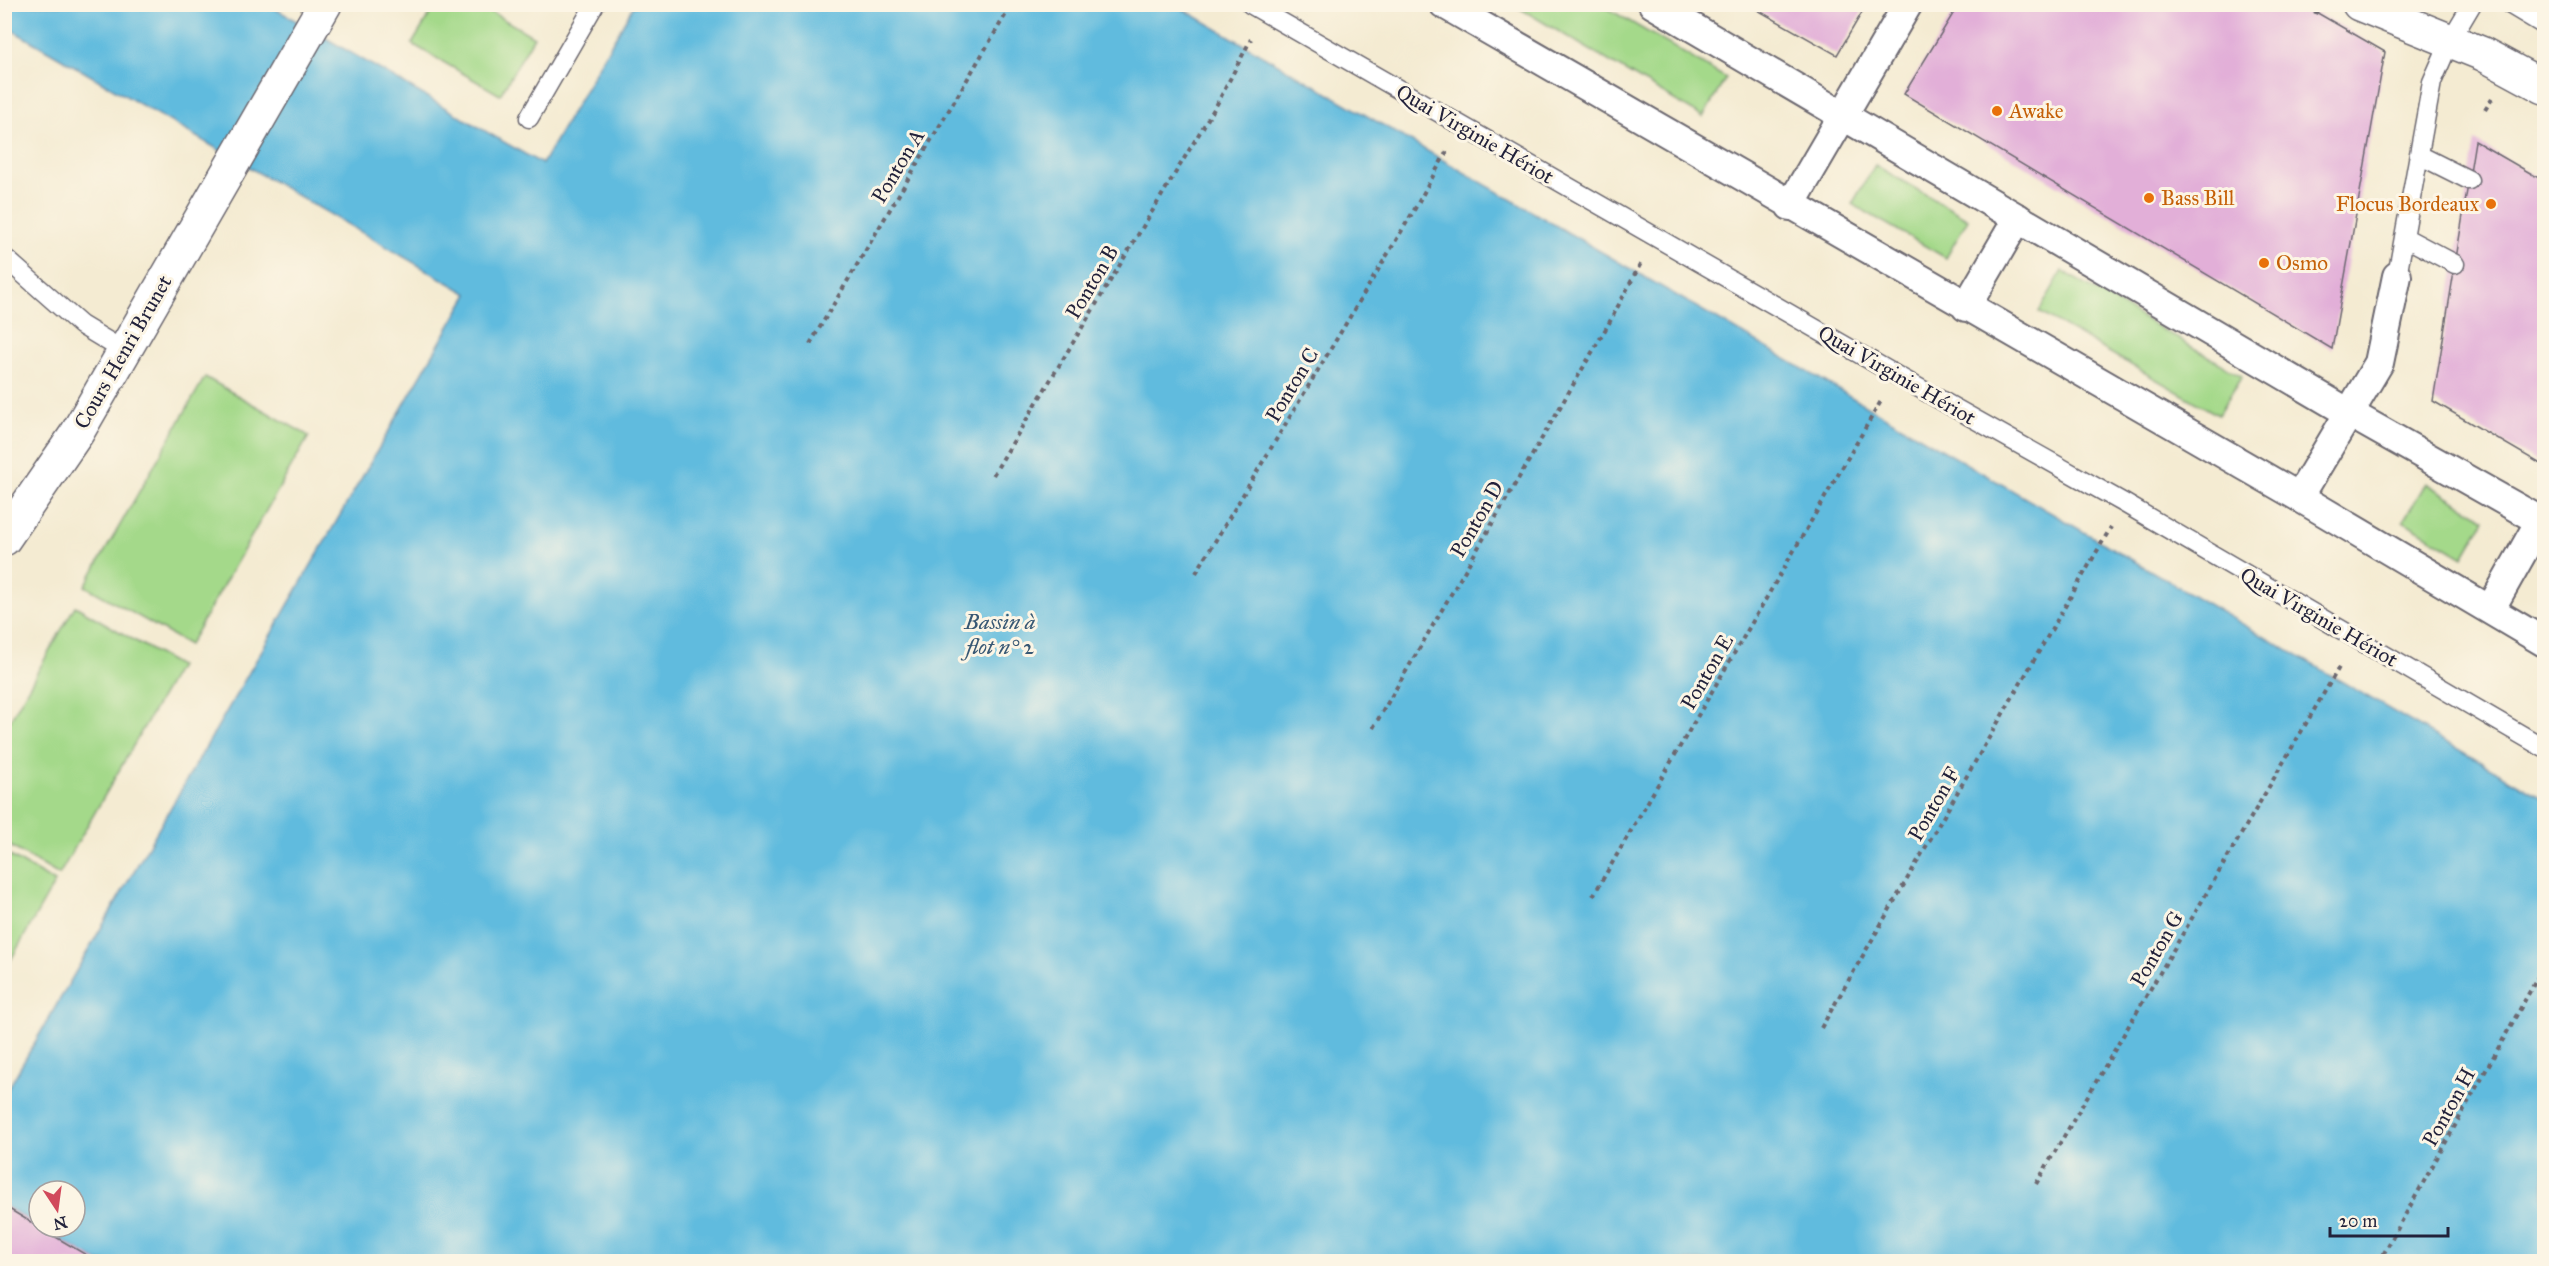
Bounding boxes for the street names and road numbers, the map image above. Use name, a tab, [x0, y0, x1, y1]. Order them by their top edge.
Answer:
street label: Quai Virginie Hériot	[1392, 78, 1559, 190]
street label: Ponton A	[866, 124, 930, 208]
street label: Ponton B	[1060, 240, 1124, 324]
street label: Cours Henri Brunet	[68, 270, 178, 433]
street label: Quai Virginie Hériot	[1814, 319, 1981, 431]
street label: Ponton C	[1260, 343, 1324, 427]
street label: Ponton D	[1445, 476, 1509, 562]
street label: Quai Virginie Hériot	[2236, 561, 2403, 673]
street label: Ponton E	[1675, 630, 1739, 714]
street label: Ponton F	[1902, 762, 1966, 846]
street label: Ponton G	[2125, 907, 2189, 991]
street label: Ponton H	[2417, 1063, 2481, 1151]

